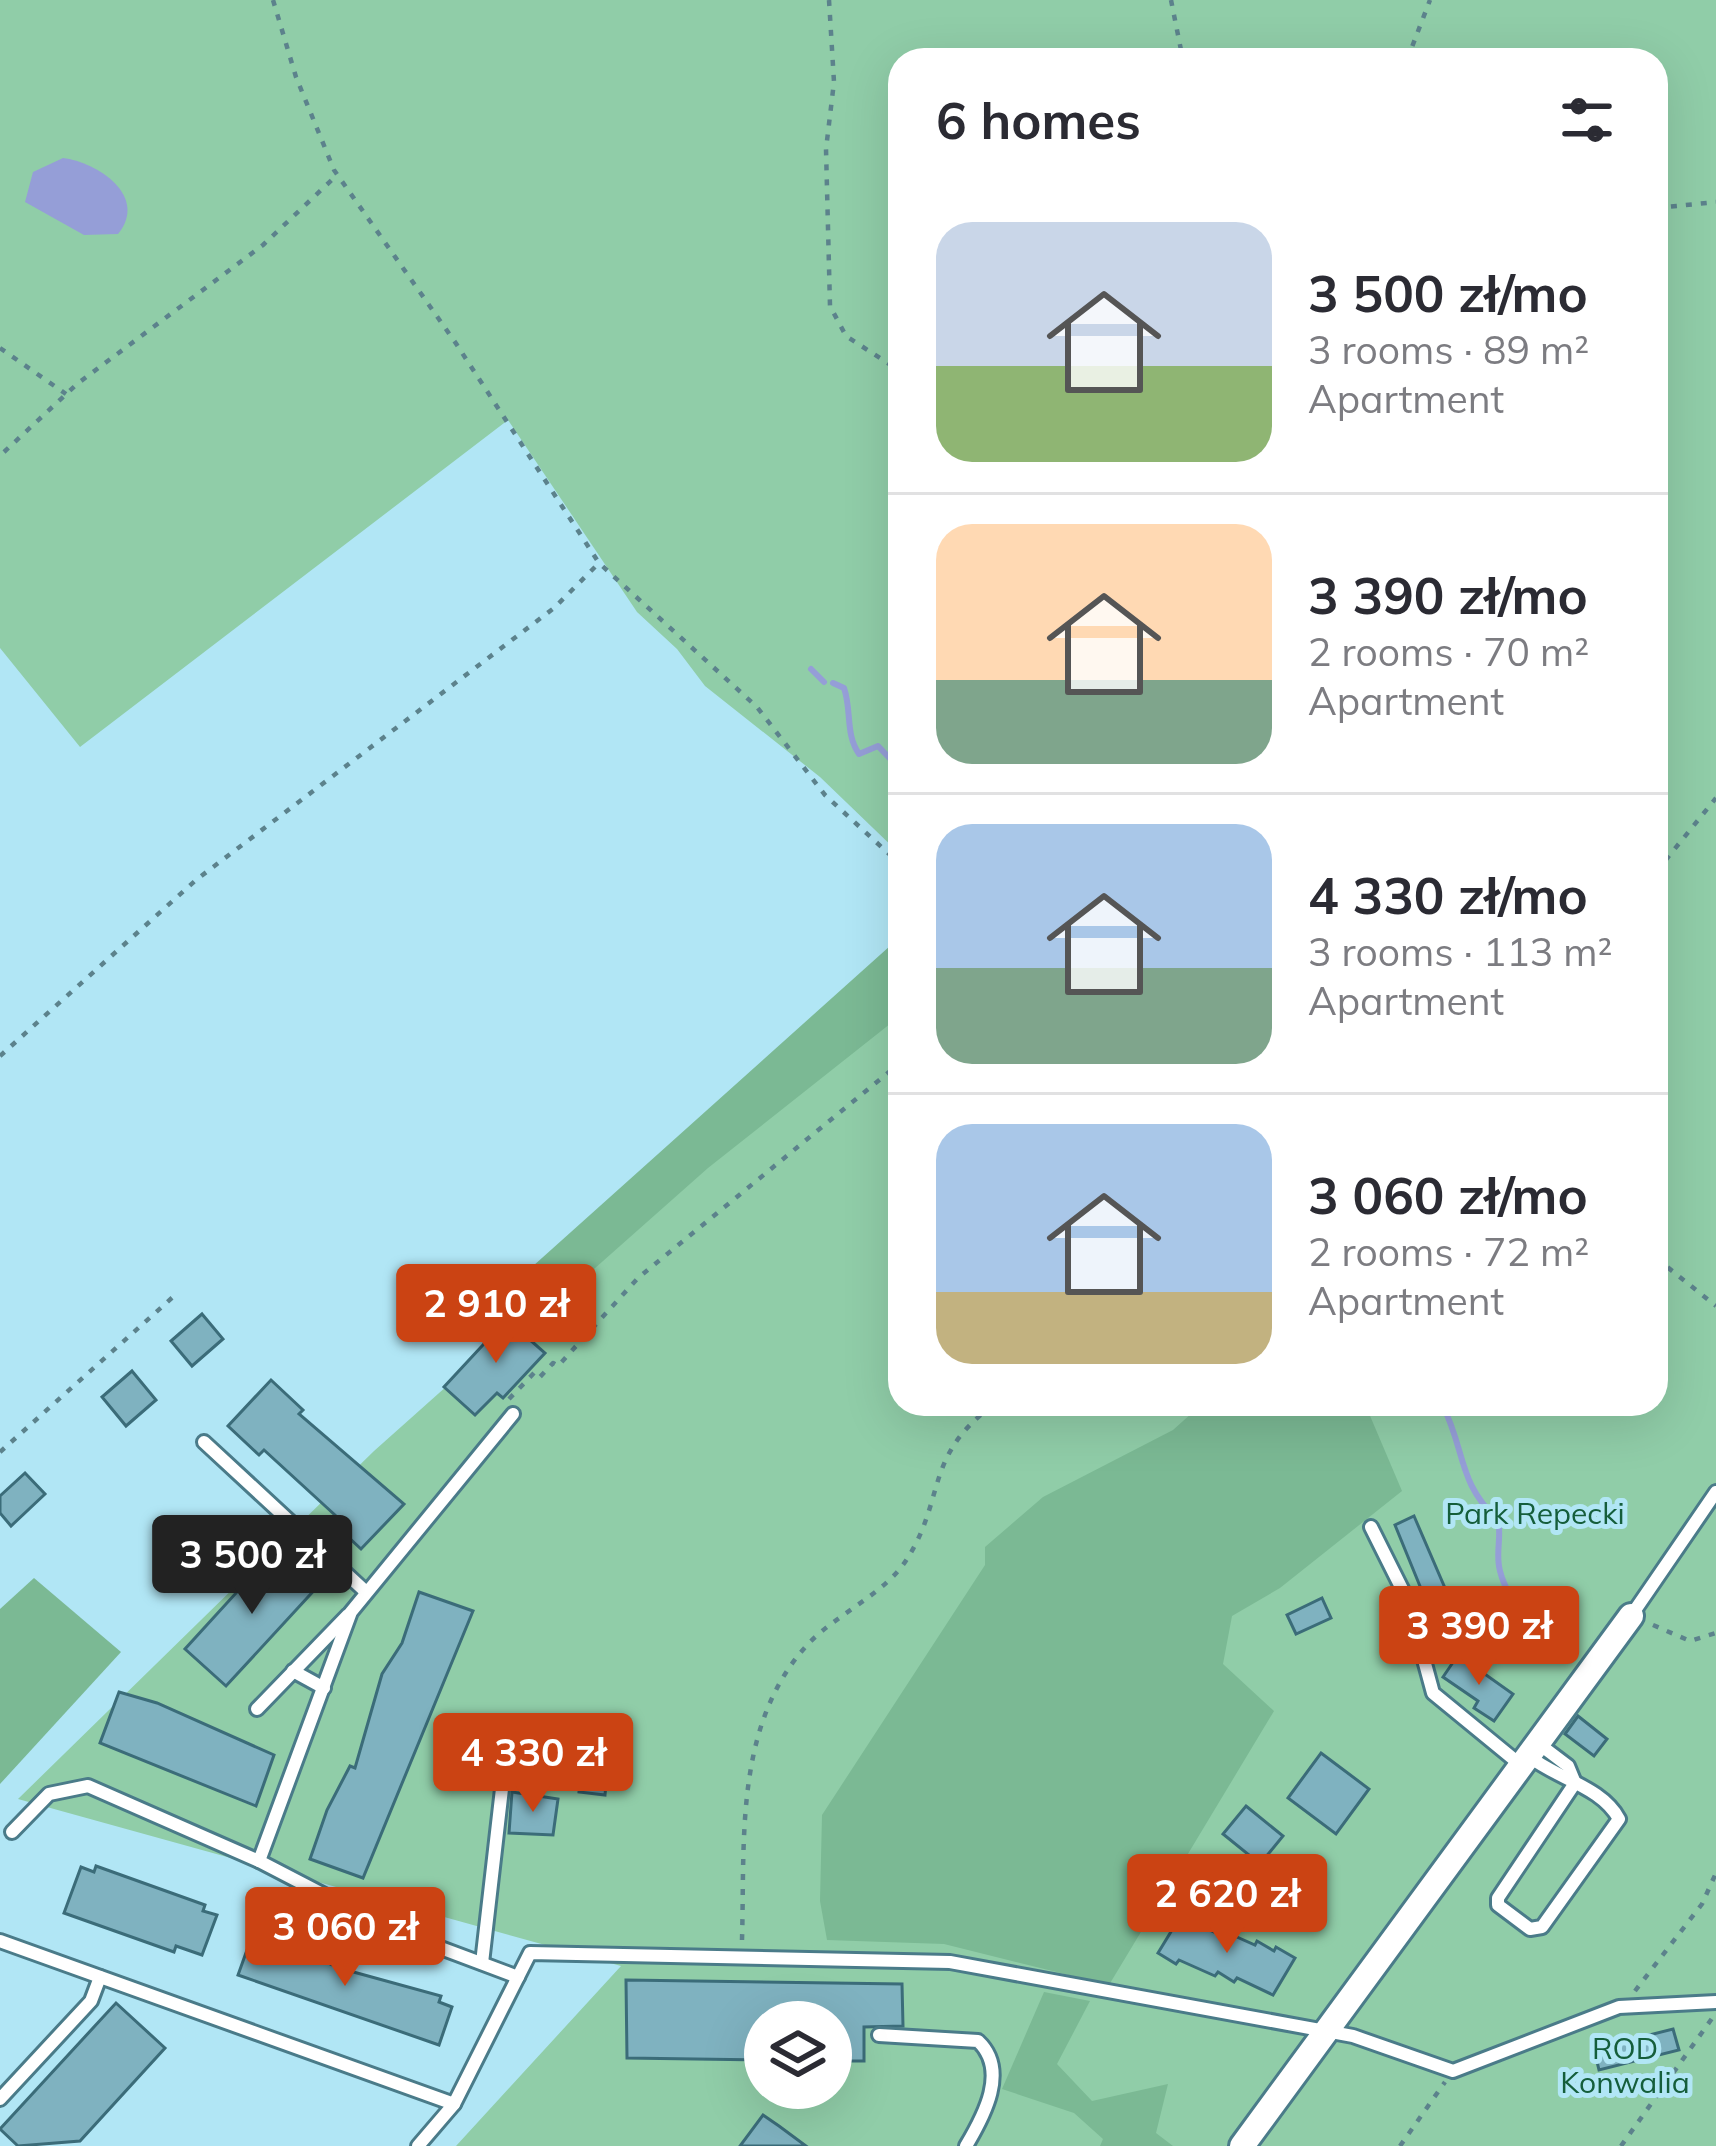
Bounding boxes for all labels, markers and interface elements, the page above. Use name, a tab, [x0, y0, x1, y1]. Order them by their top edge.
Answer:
icon: filters	[1554, 87, 1620, 153]
text: 6 homes	[936, 88, 1141, 152]
text: 3 500 zł/mo	[1308, 261, 1588, 325]
icon: home	[1032, 270, 1176, 414]
text: 3 rooms · 89 m²	[1308, 325, 1589, 374]
text: Apartment	[1308, 374, 1504, 423]
text: 3 390 zł/mo	[1308, 563, 1588, 627]
icon: home	[1032, 572, 1176, 716]
text: 2 rooms · 70 m²	[1308, 627, 1589, 676]
text: Apartment	[1308, 676, 1504, 725]
text: 4 330 zł/mo	[1308, 863, 1588, 927]
icon: home	[1032, 872, 1176, 1016]
text: 3 rooms · 113 m²	[1308, 927, 1612, 976]
text: Apartment	[1308, 976, 1504, 1025]
text: 3 060 zł/mo	[1308, 1163, 1588, 1227]
icon: home	[1032, 1172, 1176, 1316]
text: 2 rooms · 72 m²	[1308, 1227, 1589, 1276]
pin: 2 910 zł	[372, 1264, 620, 1366]
text: Apartment	[1308, 1276, 1504, 1325]
text: 2 910 zł	[423, 1278, 569, 1327]
park label: Park Repecki	[1445, 1494, 1625, 1532]
pin: 3 500 zł	[128, 1515, 376, 1617]
text: 3 500 zł	[179, 1529, 325, 1578]
pin: 3 390 zł	[1355, 1586, 1603, 1688]
text: 3 390 zł	[1406, 1600, 1552, 1649]
pin: 4 330 zł	[409, 1713, 657, 1815]
text: 4 330 zł	[460, 1727, 606, 1776]
pin: 2 620 zł	[1103, 1854, 1351, 1956]
text: 2 620 zł	[1154, 1868, 1300, 1917]
pin: 3 060 zł	[221, 1887, 469, 1989]
text: 3 060 zł	[272, 1901, 418, 1950]
map controls	[744, 2001, 852, 2109]
button: layers	[744, 2001, 852, 2109]
park label: ROD Konwalia	[1560, 2029, 1690, 2101]

